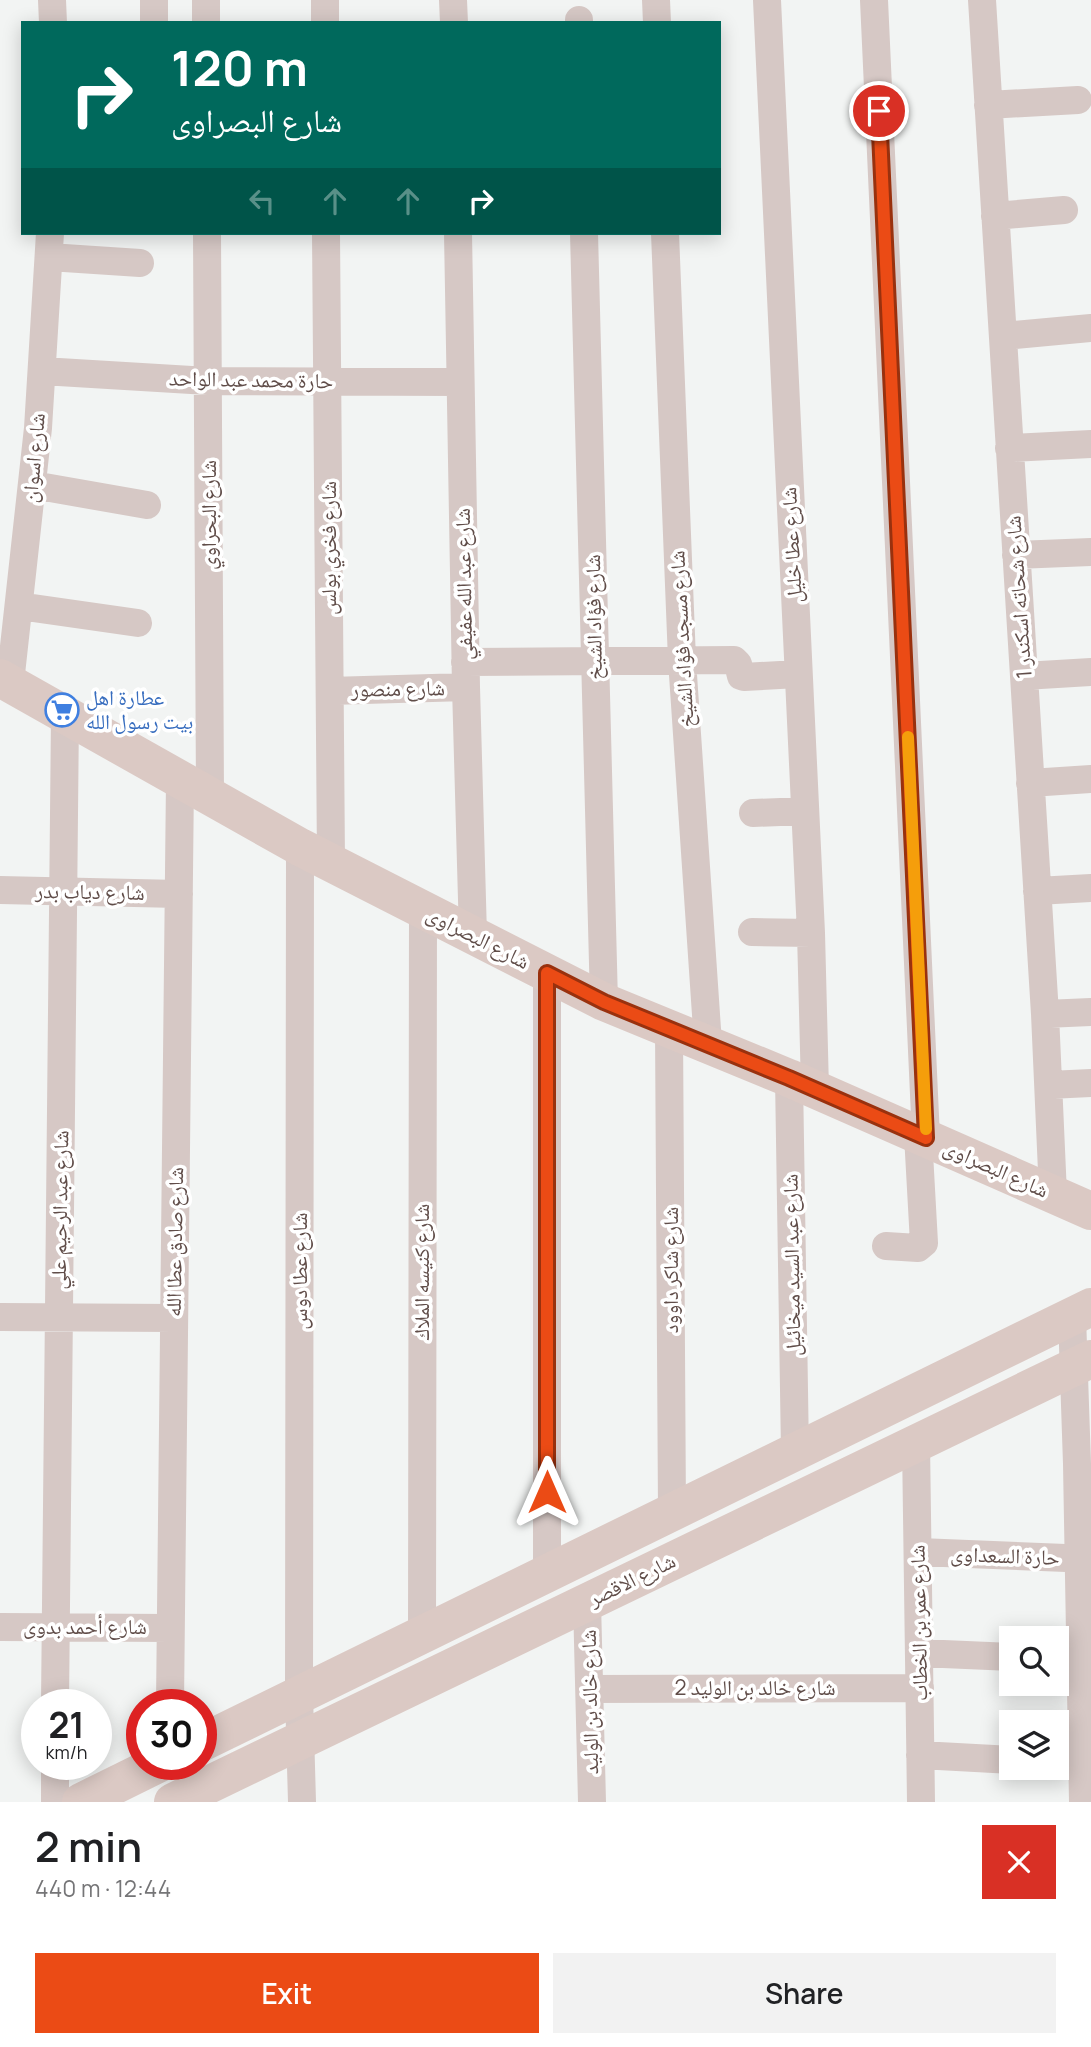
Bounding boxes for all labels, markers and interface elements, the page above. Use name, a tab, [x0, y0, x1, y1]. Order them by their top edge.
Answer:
text: 120 m	[171, 34, 308, 101]
icon: right	[56, 49, 147, 140]
pin	[849, 81, 909, 141]
icon: arrive	[860, 92, 898, 130]
text: شارع البصراوى	[171, 98, 342, 142]
icon: left	[243, 182, 281, 220]
icon: ahead	[316, 182, 354, 220]
icon: ahead	[389, 182, 427, 220]
icon: right	[462, 182, 500, 220]
street label: حارة محمد عبد الواحد	[169, 364, 333, 394]
street label: شارع اسوان	[15, 412, 51, 504]
street label: شارع البحراوي	[194, 460, 225, 570]
street label: شارع فخري بولس	[314, 481, 345, 615]
street label: شارع عطا خليل	[774, 486, 808, 604]
street label: شارع عبد الله عفيفي	[448, 508, 482, 660]
street label: شارع شحاته اسكندر 1	[998, 515, 1038, 679]
street label: شارع مسجد فؤاد الشيخ	[662, 550, 700, 728]
street label: شارع فؤاد الشيخ	[578, 554, 608, 680]
street label: شارع منصور	[350, 673, 445, 703]
place label: عطارة اهل بيت رسول الله	[86, 683, 193, 735]
supermarket icon: عطارة اهل بيت رسول الله	[43, 691, 81, 729]
street label: شارع دياب بدر	[34, 876, 145, 906]
street label: شارع البصراوى	[422, 899, 535, 975]
street label: شارع عبد الرحيم علي	[44, 1130, 78, 1290]
street label: شارع البصراوى	[939, 1132, 1053, 1204]
street label: شارع صادق عطا الله	[159, 1167, 189, 1317]
street label: شارع عبد السيد ميخائيل	[775, 1174, 807, 1356]
street label: شارع كنيسه الملاك	[407, 1204, 435, 1340]
street label: شارع شاكر داوود	[656, 1207, 684, 1333]
street label: شارع عطا دوس	[285, 1212, 313, 1330]
position arrow	[510, 1455, 584, 1529]
street label: حارة السعداوى	[950, 1539, 1060, 1571]
street label: شارع عمر بن الخطاب	[903, 1545, 933, 1702]
street label: شارع الاقصر	[582, 1546, 680, 1613]
street label: شارع أحمد بدوى	[23, 1612, 147, 1640]
map controls	[999, 1626, 1069, 1780]
button: search	[999, 1626, 1069, 1696]
street label: شارع خالد بن الوليد	[574, 1629, 604, 1775]
street label: شارع خالد بن الوليد 2	[674, 1673, 836, 1701]
speed limit sign: 30	[126, 1689, 217, 1780]
text: 21	[48, 1701, 85, 1749]
button: layers	[999, 1710, 1069, 1780]
text: km/h	[46, 1740, 87, 1764]
text: 2 min	[35, 1817, 142, 1875]
button: close	[982, 1825, 1056, 1899]
text: 440 m · 12:44	[35, 1872, 171, 1904]
button: Exit	[35, 1953, 539, 2033]
button: Share	[553, 1953, 1056, 2033]

